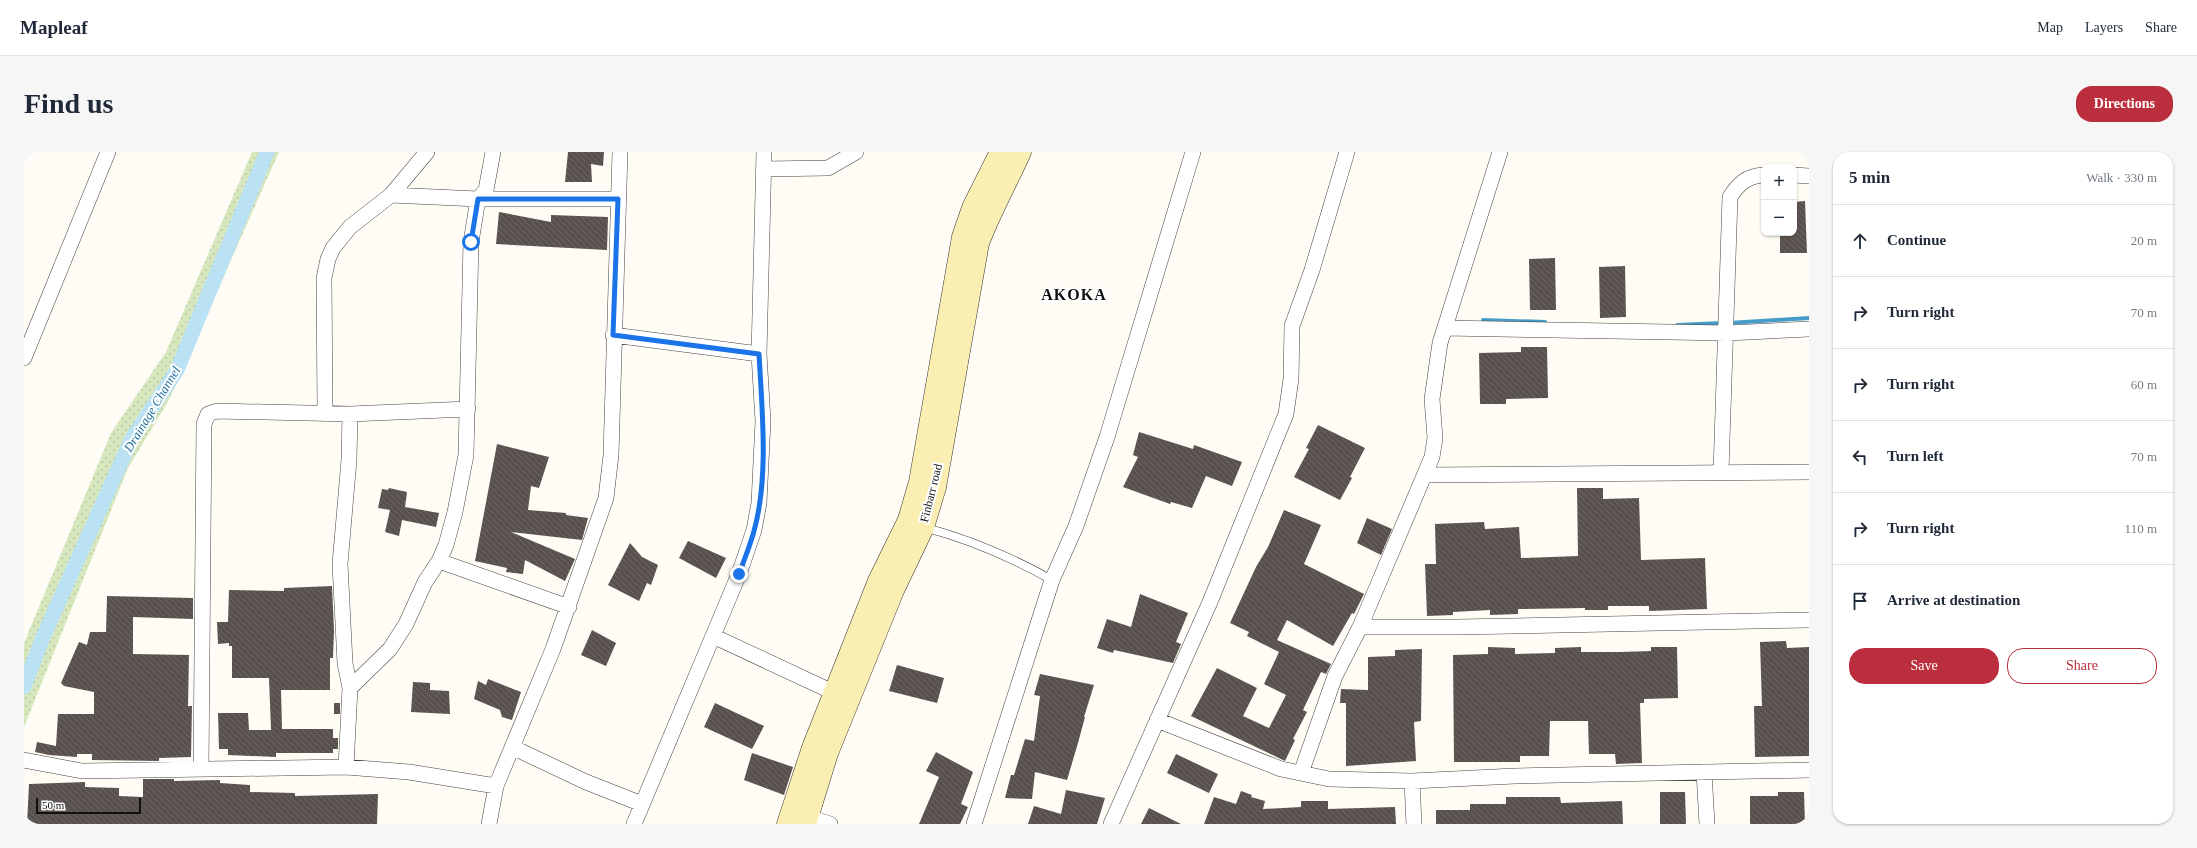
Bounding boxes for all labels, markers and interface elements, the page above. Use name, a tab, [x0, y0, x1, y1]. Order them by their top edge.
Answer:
text: Mapleaf	[20, 17, 88, 38]
text: Map	[2037, 20, 2063, 35]
text: Layers	[2085, 20, 2123, 35]
text: Share	[2145, 20, 2177, 35]
button: Directions	[2076, 86, 2173, 122]
text: Find us	[24, 88, 114, 119]
map controls	[1761, 164, 1797, 236]
button: +	[1761, 164, 1797, 200]
text: 5 min	[1849, 168, 1890, 187]
text: Walk · 330 m	[2086, 170, 2157, 185]
button: −	[1761, 200, 1797, 236]
icon: ahead	[1849, 230, 1871, 252]
text: Continue	[1887, 232, 1946, 248]
route start	[462, 233, 480, 251]
text: 20 m	[2131, 233, 2157, 248]
district label: AKOKA	[1041, 286, 1107, 303]
icon: right	[1849, 302, 1871, 324]
text: Turn right	[1887, 304, 1954, 320]
text: 70 m	[2131, 305, 2157, 320]
water label: Drainage Channel	[120, 363, 184, 455]
icon: right	[1849, 374, 1871, 396]
text: Turn right	[1887, 376, 1954, 392]
text: 60 m	[2131, 377, 2157, 392]
icon: left	[1849, 446, 1871, 468]
text: Turn left	[1887, 448, 1944, 464]
text: 70 m	[2131, 449, 2157, 464]
street label: Finbarr road	[917, 462, 945, 524]
icon: right	[1849, 518, 1871, 540]
text: Turn right	[1887, 520, 1954, 536]
text: 110 m	[2125, 521, 2157, 536]
route end	[730, 565, 748, 583]
icon: arrive	[1849, 590, 1871, 612]
text: Arrive at destination	[1887, 592, 2020, 608]
button: Save	[1849, 648, 1999, 684]
button: Share	[2007, 648, 2157, 684]
scale bar	[36, 796, 141, 815]
text: 50 m	[42, 799, 64, 811]

